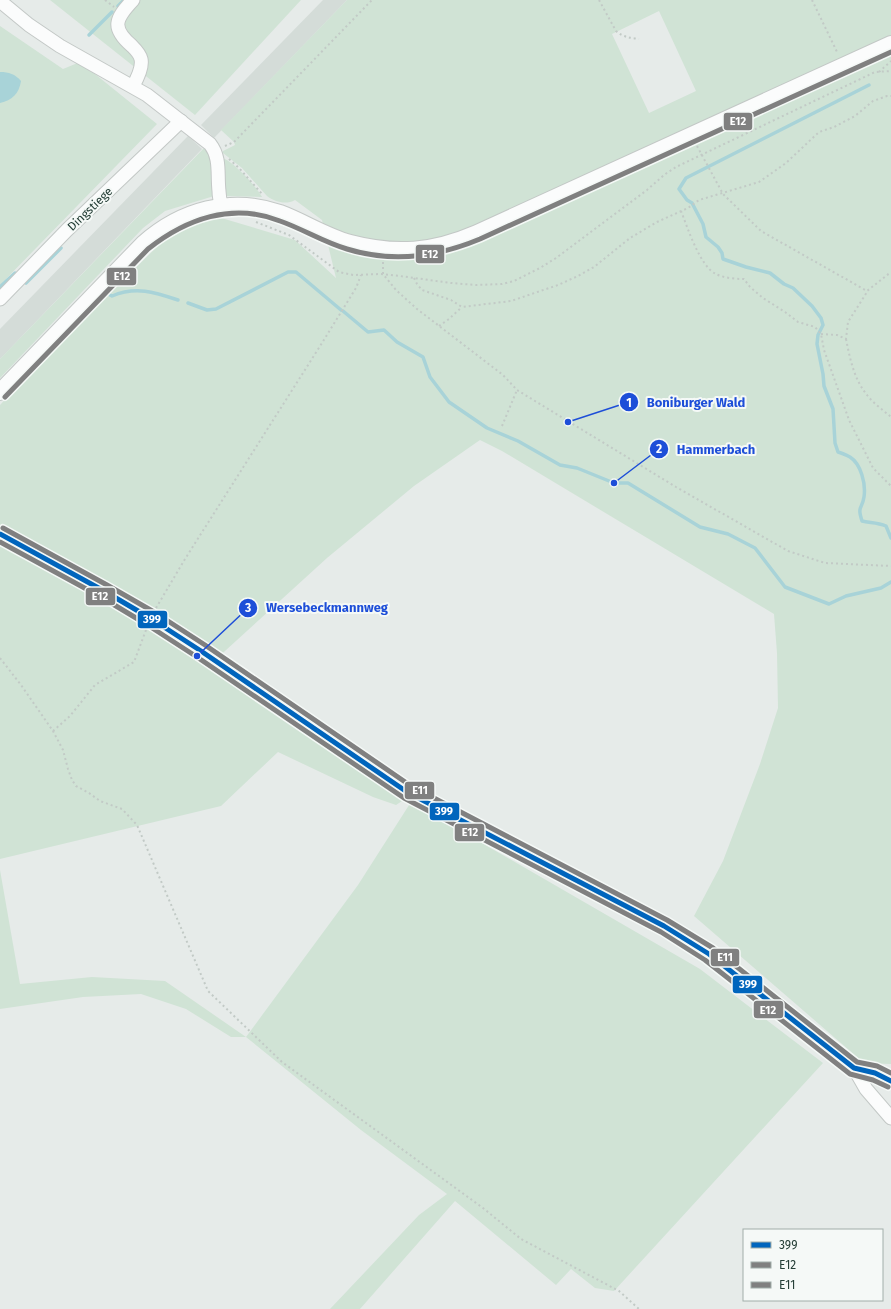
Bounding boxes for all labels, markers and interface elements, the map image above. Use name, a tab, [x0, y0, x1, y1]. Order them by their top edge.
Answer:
line badge: E12	[723, 112, 753, 131]
text: E12	[730, 115, 746, 128]
street label: Dingstiege	[65, 184, 115, 234]
line badge: E12	[415, 244, 445, 264]
text: E12	[422, 248, 438, 261]
line badge: E12	[106, 267, 137, 286]
text: E12	[114, 270, 130, 283]
callout: Boniburger Wald	[619, 390, 754, 415]
text: Boniburger Wald	[647, 395, 745, 410]
text: 1	[626, 396, 632, 410]
callout: Hammerbach	[649, 437, 764, 462]
text: 2	[656, 442, 662, 456]
text: Hammerbach	[677, 442, 755, 457]
line badge: E12	[85, 587, 116, 606]
text: E12	[92, 590, 108, 603]
callout: Wersebeckmannweg	[238, 595, 396, 620]
text: Wersebeckmannweg	[266, 600, 389, 615]
text: 3	[244, 601, 251, 615]
line badge: 399	[137, 610, 168, 629]
text: 399	[142, 613, 161, 626]
line badge: E11	[404, 781, 435, 800]
text: E11	[412, 784, 428, 797]
line badge: 399	[429, 802, 460, 821]
text: 399	[434, 805, 453, 818]
line badge: E12	[454, 823, 485, 842]
text: E12	[462, 826, 478, 839]
line badge: E11	[710, 948, 740, 967]
text: E11	[717, 951, 733, 964]
line badge: 399	[732, 975, 763, 994]
text: 399	[738, 978, 757, 991]
line badge: E12	[753, 1000, 784, 1019]
text: E12	[760, 1004, 776, 1017]
legend	[743, 1229, 883, 1301]
text: 399	[779, 1238, 797, 1252]
text: E12	[779, 1258, 796, 1272]
text: E11	[779, 1278, 795, 1292]

